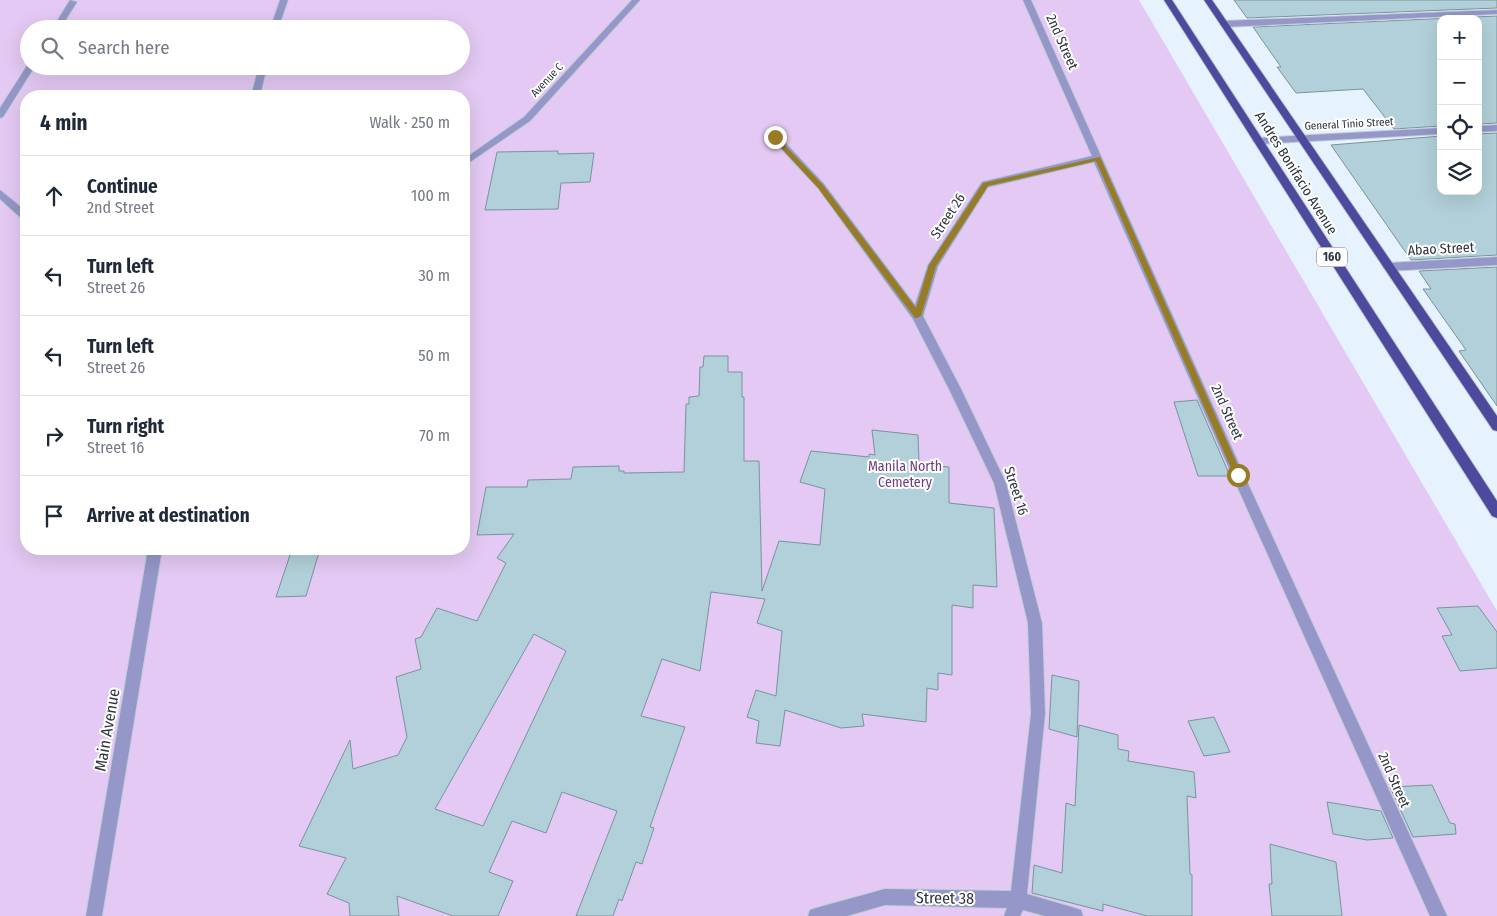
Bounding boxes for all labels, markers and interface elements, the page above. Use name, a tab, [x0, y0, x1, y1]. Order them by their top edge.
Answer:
street label: 2nd Street	[1042, 12, 1082, 73]
map controls	[1437, 15, 1482, 195]
button: +	[1437, 15, 1482, 60]
search box	[20, 20, 470, 75]
icon: search	[38, 34, 66, 62]
text: Search here	[78, 36, 170, 59]
street label: Avenue C	[528, 60, 566, 100]
button: −	[1437, 60, 1482, 105]
button: locate	[1437, 105, 1482, 150]
street label: Andres Bonifacio Avenue	[1251, 108, 1341, 238]
text: 4 min	[40, 110, 88, 136]
text: Walk · 250 m	[369, 113, 450, 132]
street label: General Tinio Street	[1304, 115, 1394, 133]
route end	[764, 126, 787, 149]
button: layers	[1437, 150, 1482, 195]
text: Continue	[87, 175, 158, 198]
icon: ahead	[40, 182, 68, 210]
text: 100 m	[411, 186, 450, 205]
street label: Street 26	[927, 190, 969, 242]
text: 2nd Street	[87, 198, 154, 217]
street label: Abao Street	[1407, 239, 1475, 259]
road number: 160	[1317, 248, 1347, 266]
text: Turn left	[87, 255, 154, 278]
icon: left	[40, 262, 68, 290]
text: 30 m	[418, 266, 450, 285]
text: Street 26	[87, 278, 145, 297]
text: Turn left	[87, 335, 154, 358]
icon: left	[40, 342, 68, 370]
text: 50 m	[418, 346, 450, 365]
text: Street 26	[87, 358, 145, 377]
street label: 2nd Street	[1207, 382, 1247, 443]
text: Turn right	[87, 415, 164, 438]
icon: right	[40, 422, 68, 450]
text: 70 m	[419, 426, 450, 445]
text: Street 16	[87, 438, 144, 457]
park label: Manila North Cemetery	[868, 458, 942, 491]
route start	[1227, 464, 1250, 487]
street label: Street 16	[1000, 465, 1032, 518]
icon: arrive	[40, 502, 68, 530]
text: Arrive at destination	[87, 504, 250, 527]
street label: Main Avenue	[90, 687, 124, 773]
street label: 2nd Street	[1374, 750, 1414, 811]
street label: Street 38	[916, 888, 974, 908]

